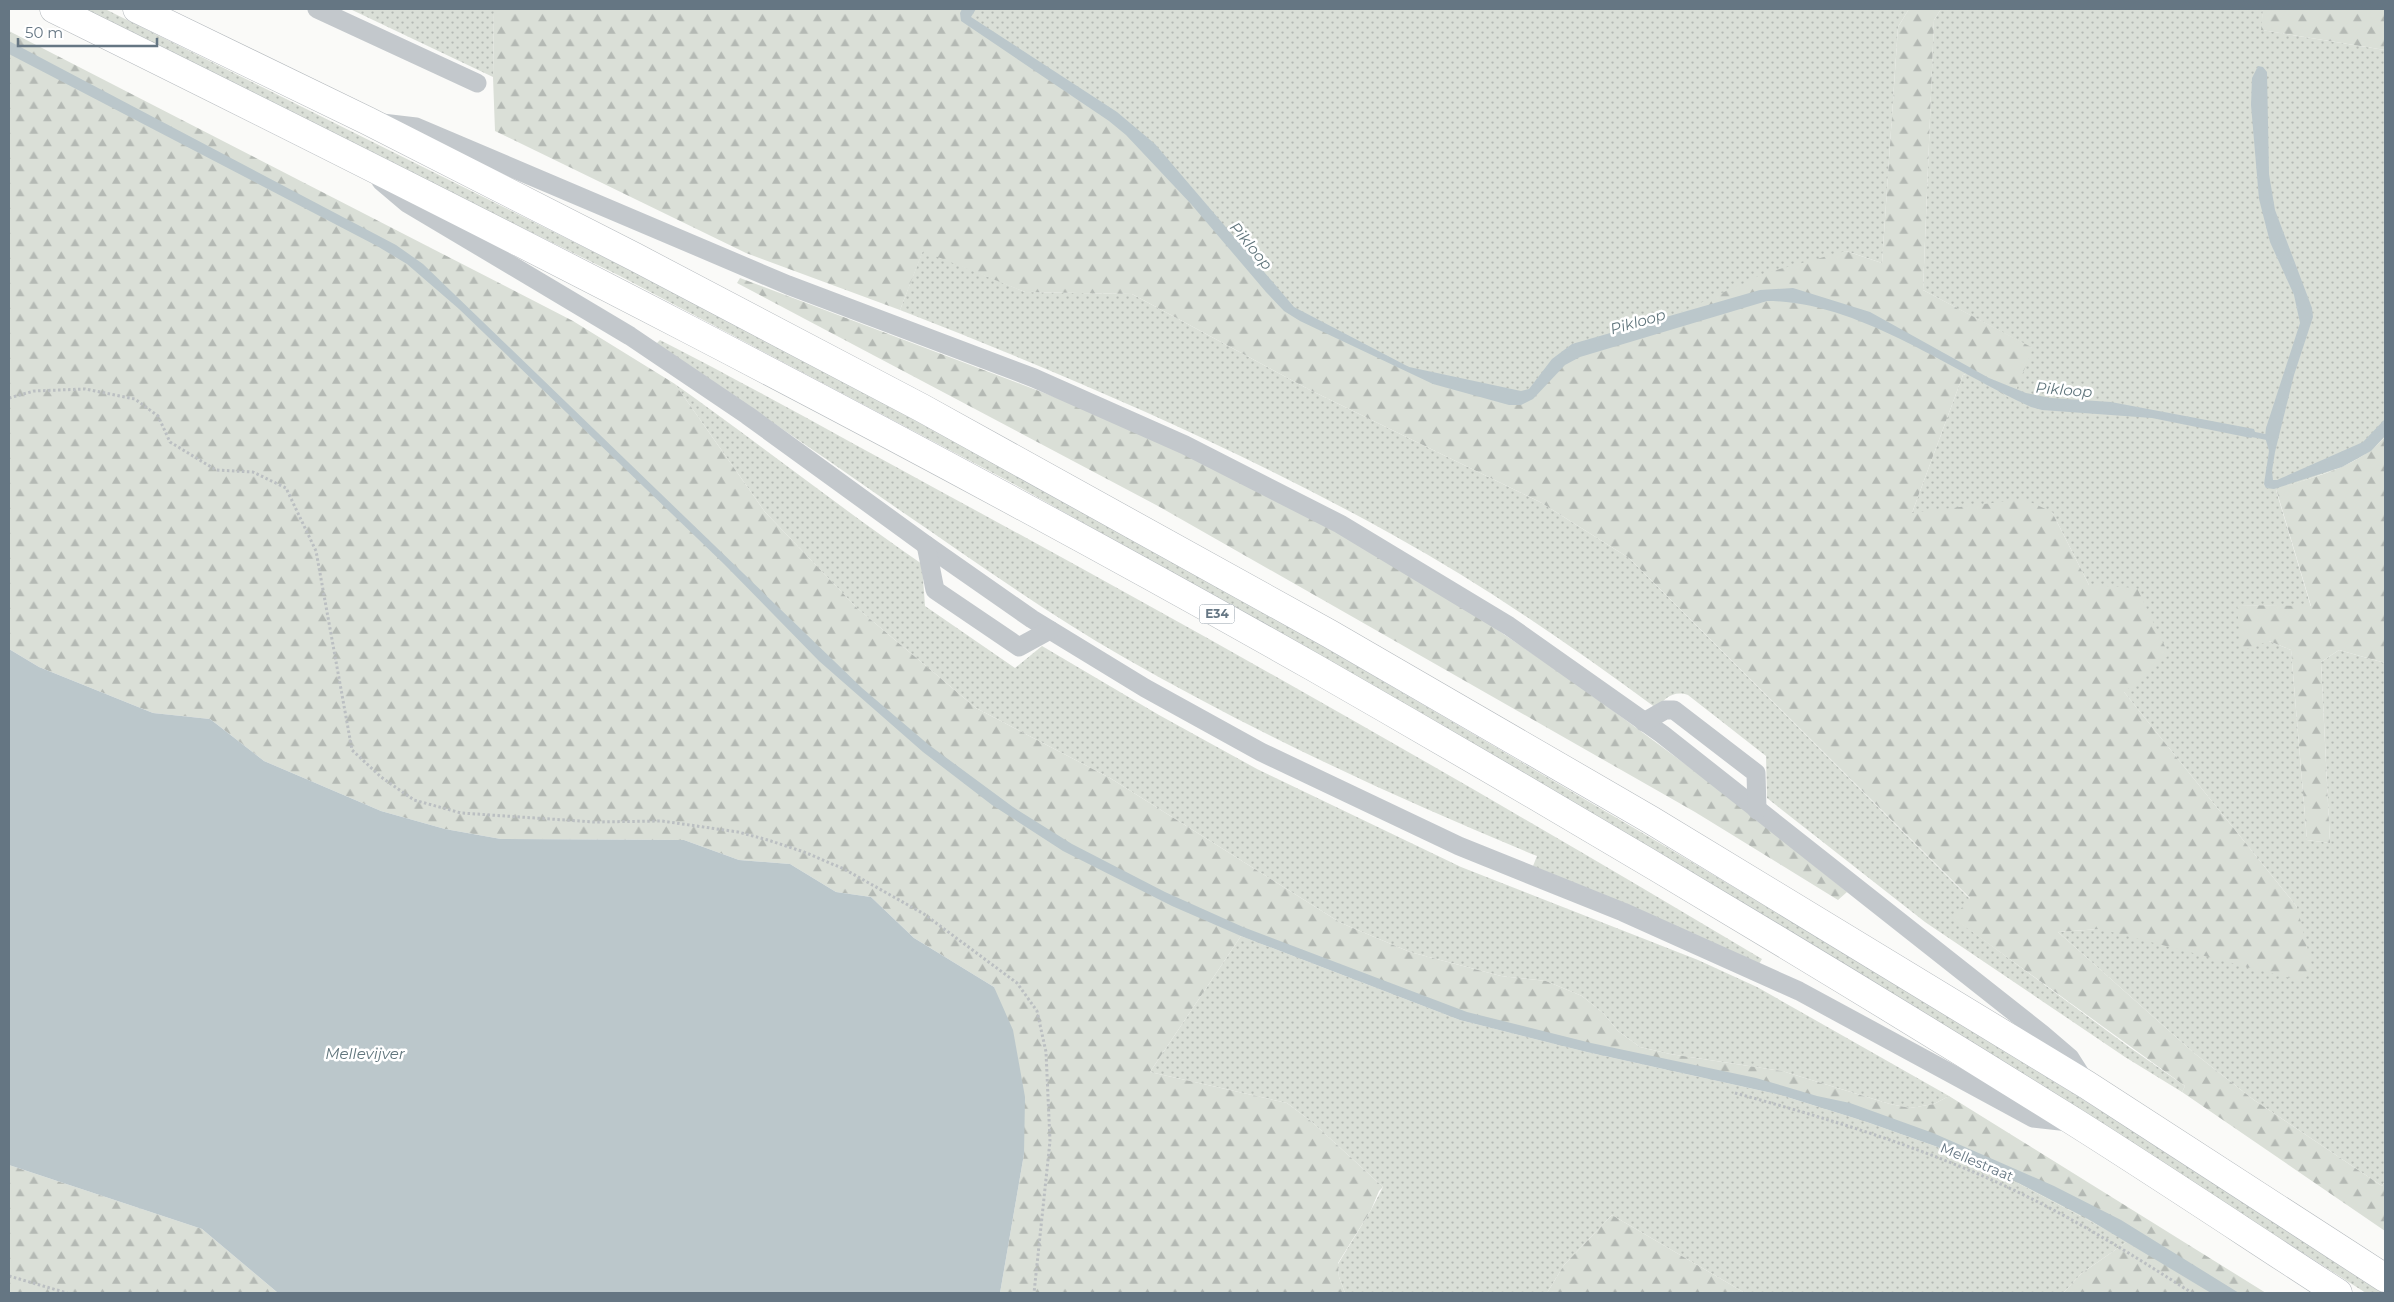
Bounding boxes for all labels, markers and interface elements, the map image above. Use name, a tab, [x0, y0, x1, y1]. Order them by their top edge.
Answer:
scale bar	[18, 15, 156, 47]
text: 50 m	[25, 23, 63, 42]
water label: Pikloop	[1226, 218, 1277, 274]
water label: Pikloop	[1608, 305, 1668, 338]
water label: Pikloop	[2035, 378, 2093, 401]
road number: E34	[1200, 604, 1234, 624]
water label: Mellevijver	[325, 1044, 406, 1063]
street label: Mellestraat	[1938, 1139, 2017, 1186]

